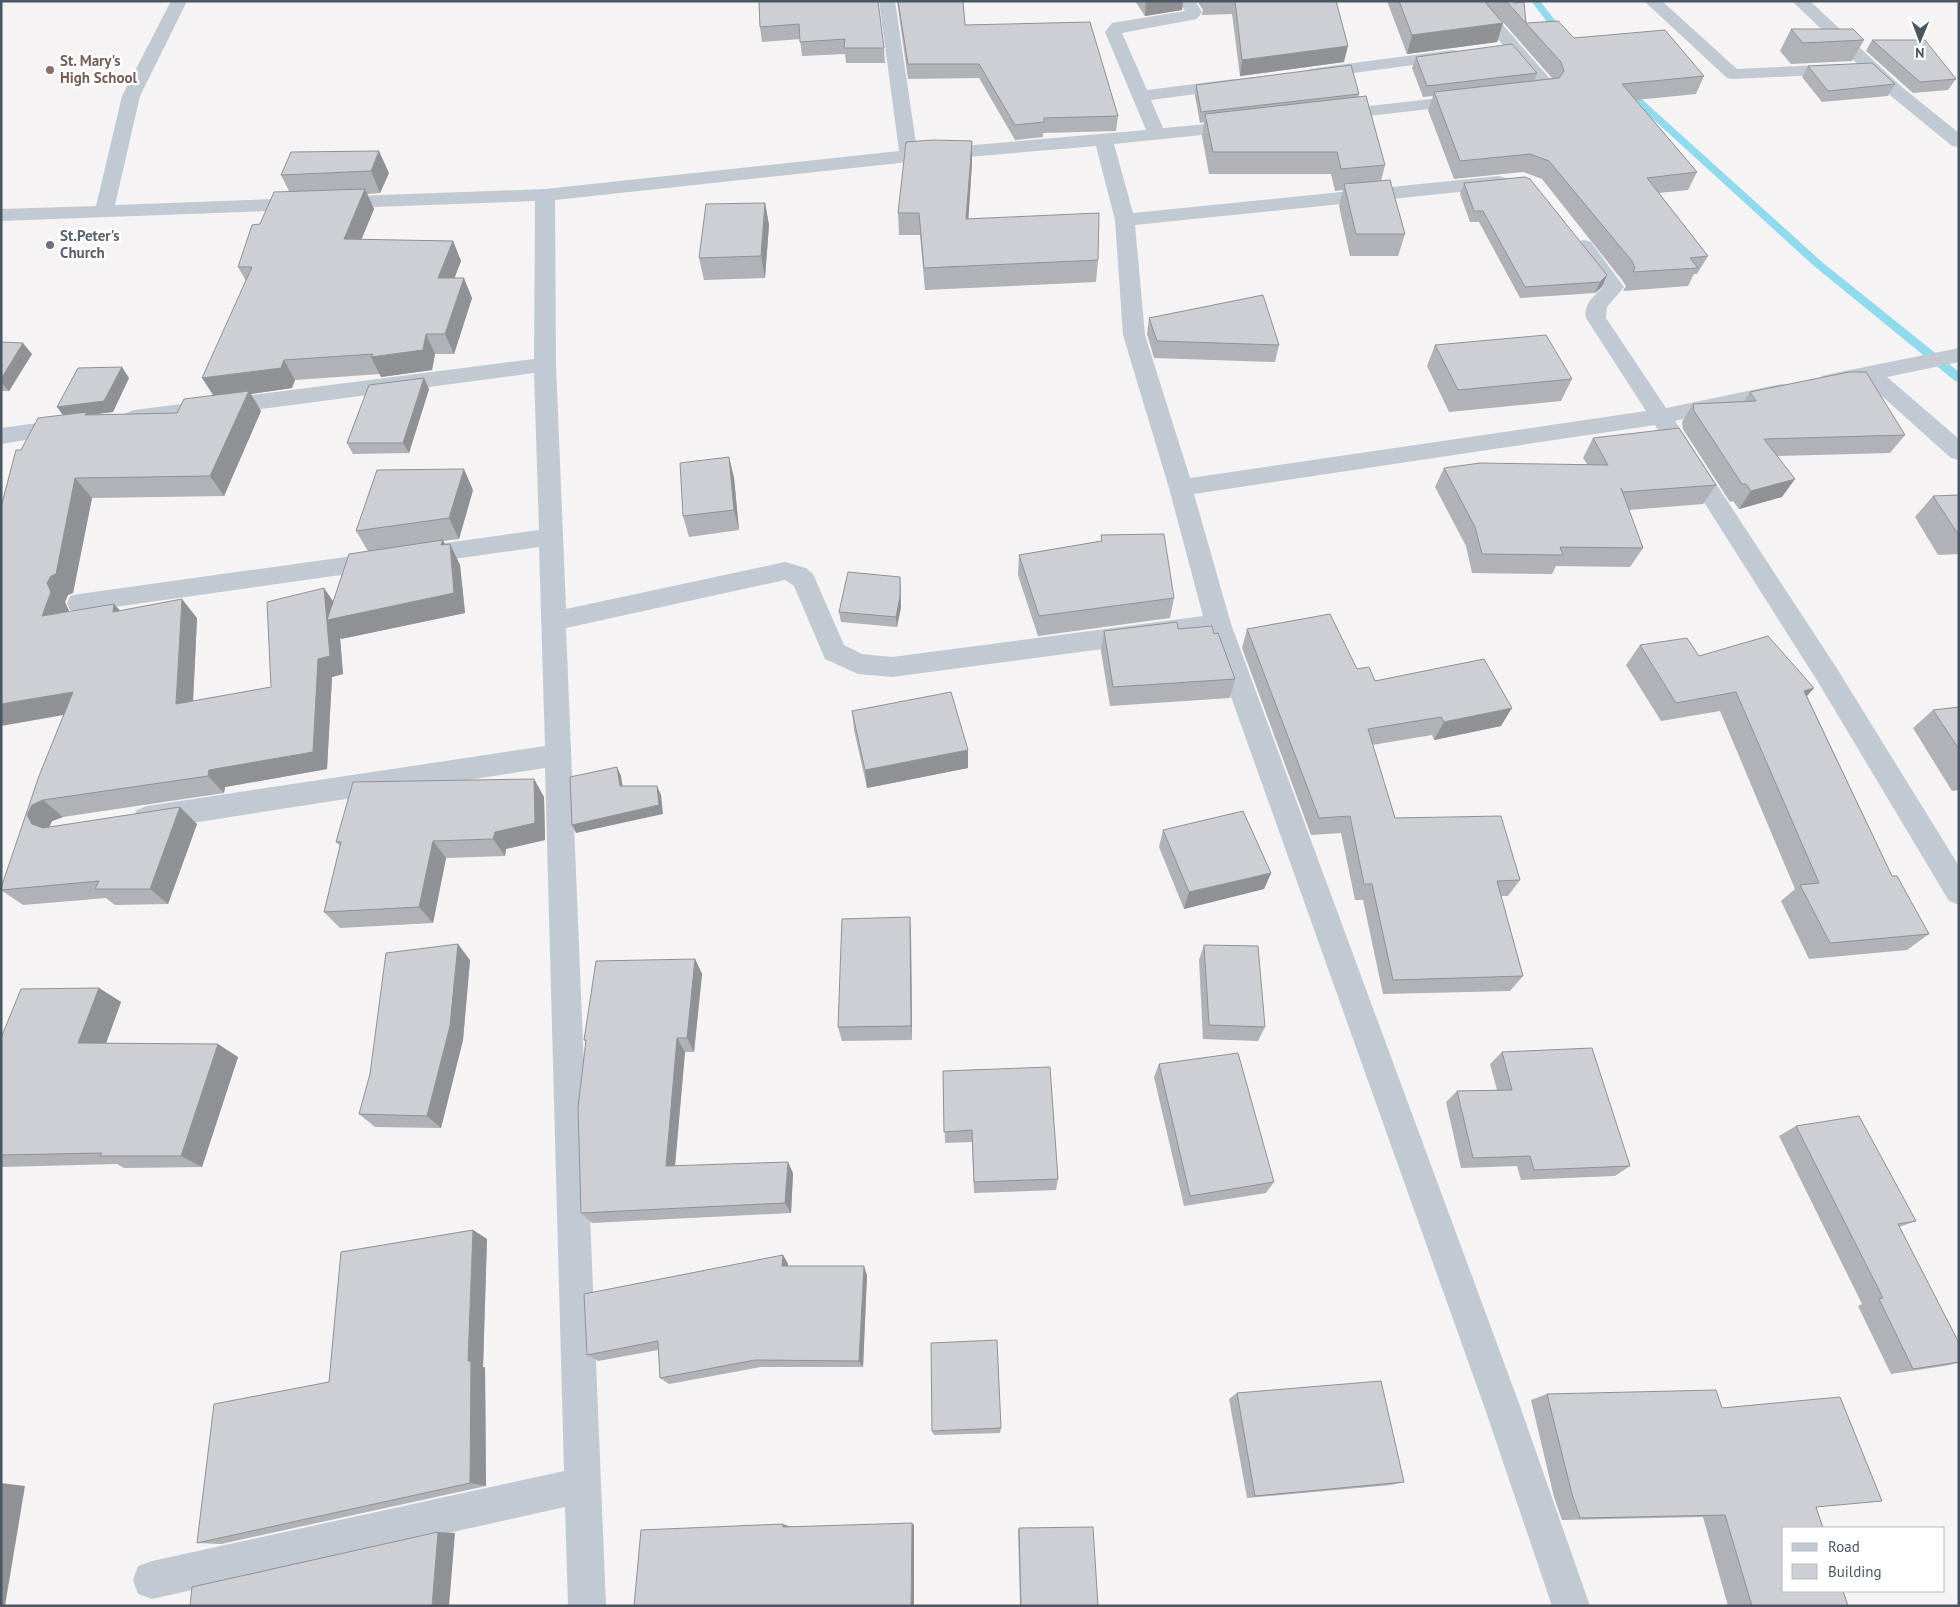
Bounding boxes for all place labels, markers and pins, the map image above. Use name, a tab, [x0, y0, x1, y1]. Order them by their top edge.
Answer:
place label: St. Mary's High School	[60, 51, 138, 87]
marker: St. Mary's High School	[44, 64, 56, 76]
place label: St.Peter's Church	[60, 226, 120, 262]
marker: St.Peter's Church	[44, 239, 56, 251]

